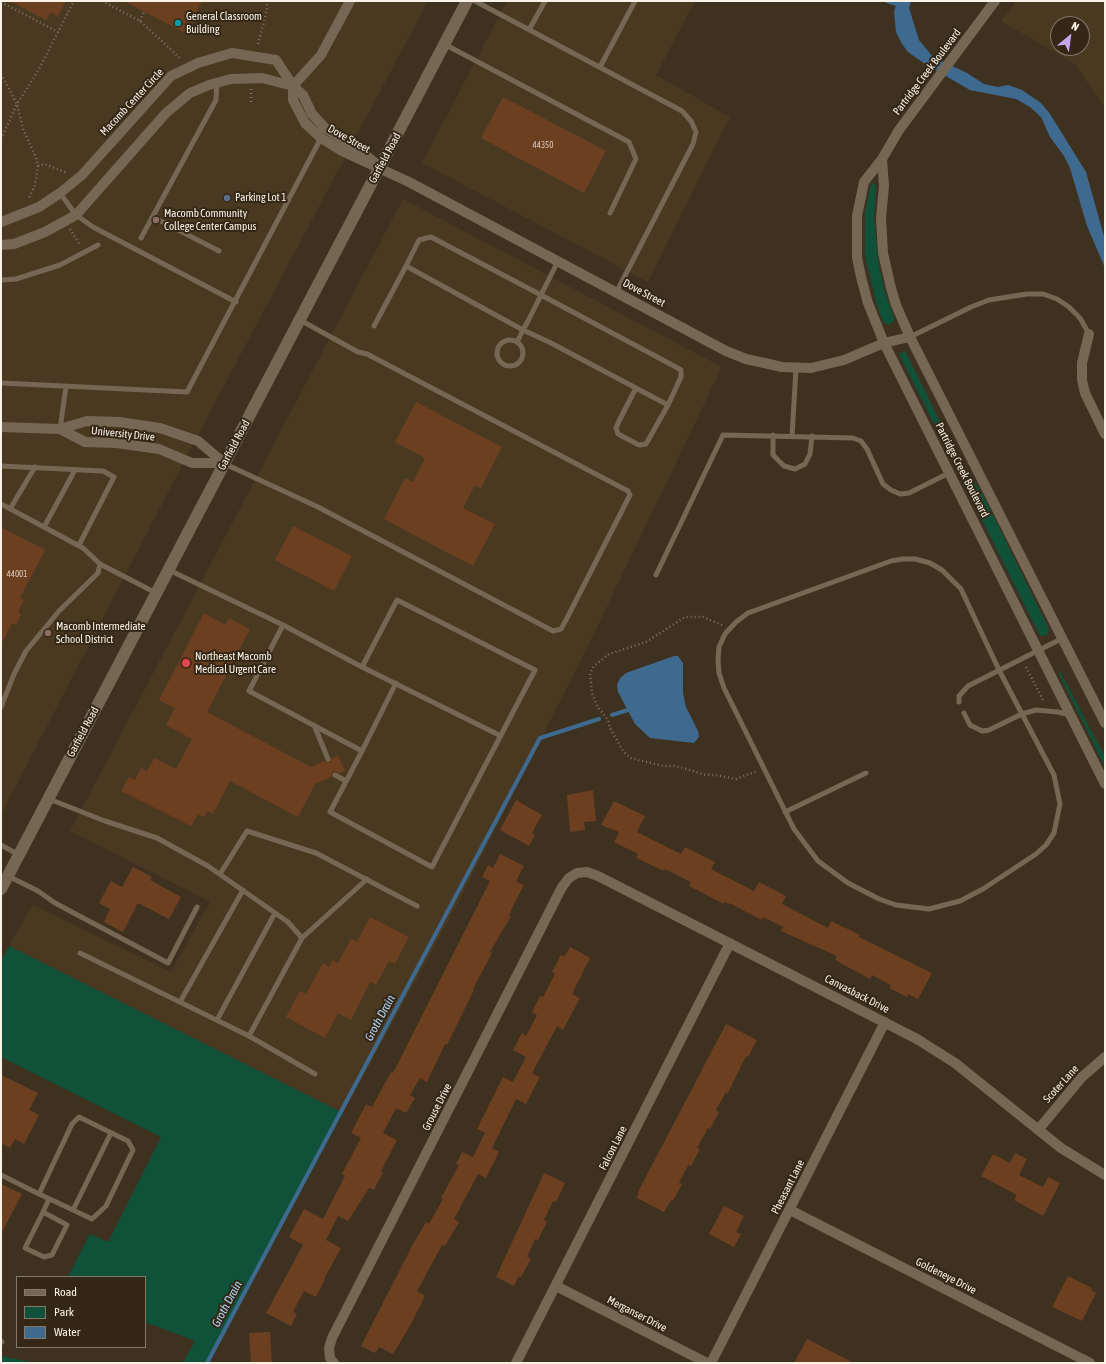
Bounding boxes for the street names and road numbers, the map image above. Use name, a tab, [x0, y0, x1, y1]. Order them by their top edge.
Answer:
street label: Partridge Creek Boulevard	[890, 26, 964, 118]
street label: Macomb Center Circle	[97, 66, 167, 138]
street label: Dove Street	[326, 122, 372, 156]
street label: Garfield Road	[366, 131, 404, 185]
street label: Dove Street	[620, 276, 668, 310]
street label: Garfield Road	[215, 418, 253, 472]
street label: Partridge Creek Boulevard	[932, 420, 992, 520]
street label: University Drive	[90, 424, 156, 444]
street label: Garfield Road	[64, 705, 102, 759]
street label: Canvasback Drive	[822, 972, 892, 1016]
street label: Scoter Lane	[1041, 1062, 1081, 1106]
street label: Grouse Drive	[419, 1081, 455, 1133]
street label: Falcon Lane	[596, 1124, 630, 1172]
street label: Pheasant Lane	[769, 1157, 807, 1217]
street label: Goldeneye Drive	[913, 1255, 979, 1297]
street label: Merganser Drive	[605, 1293, 669, 1335]

